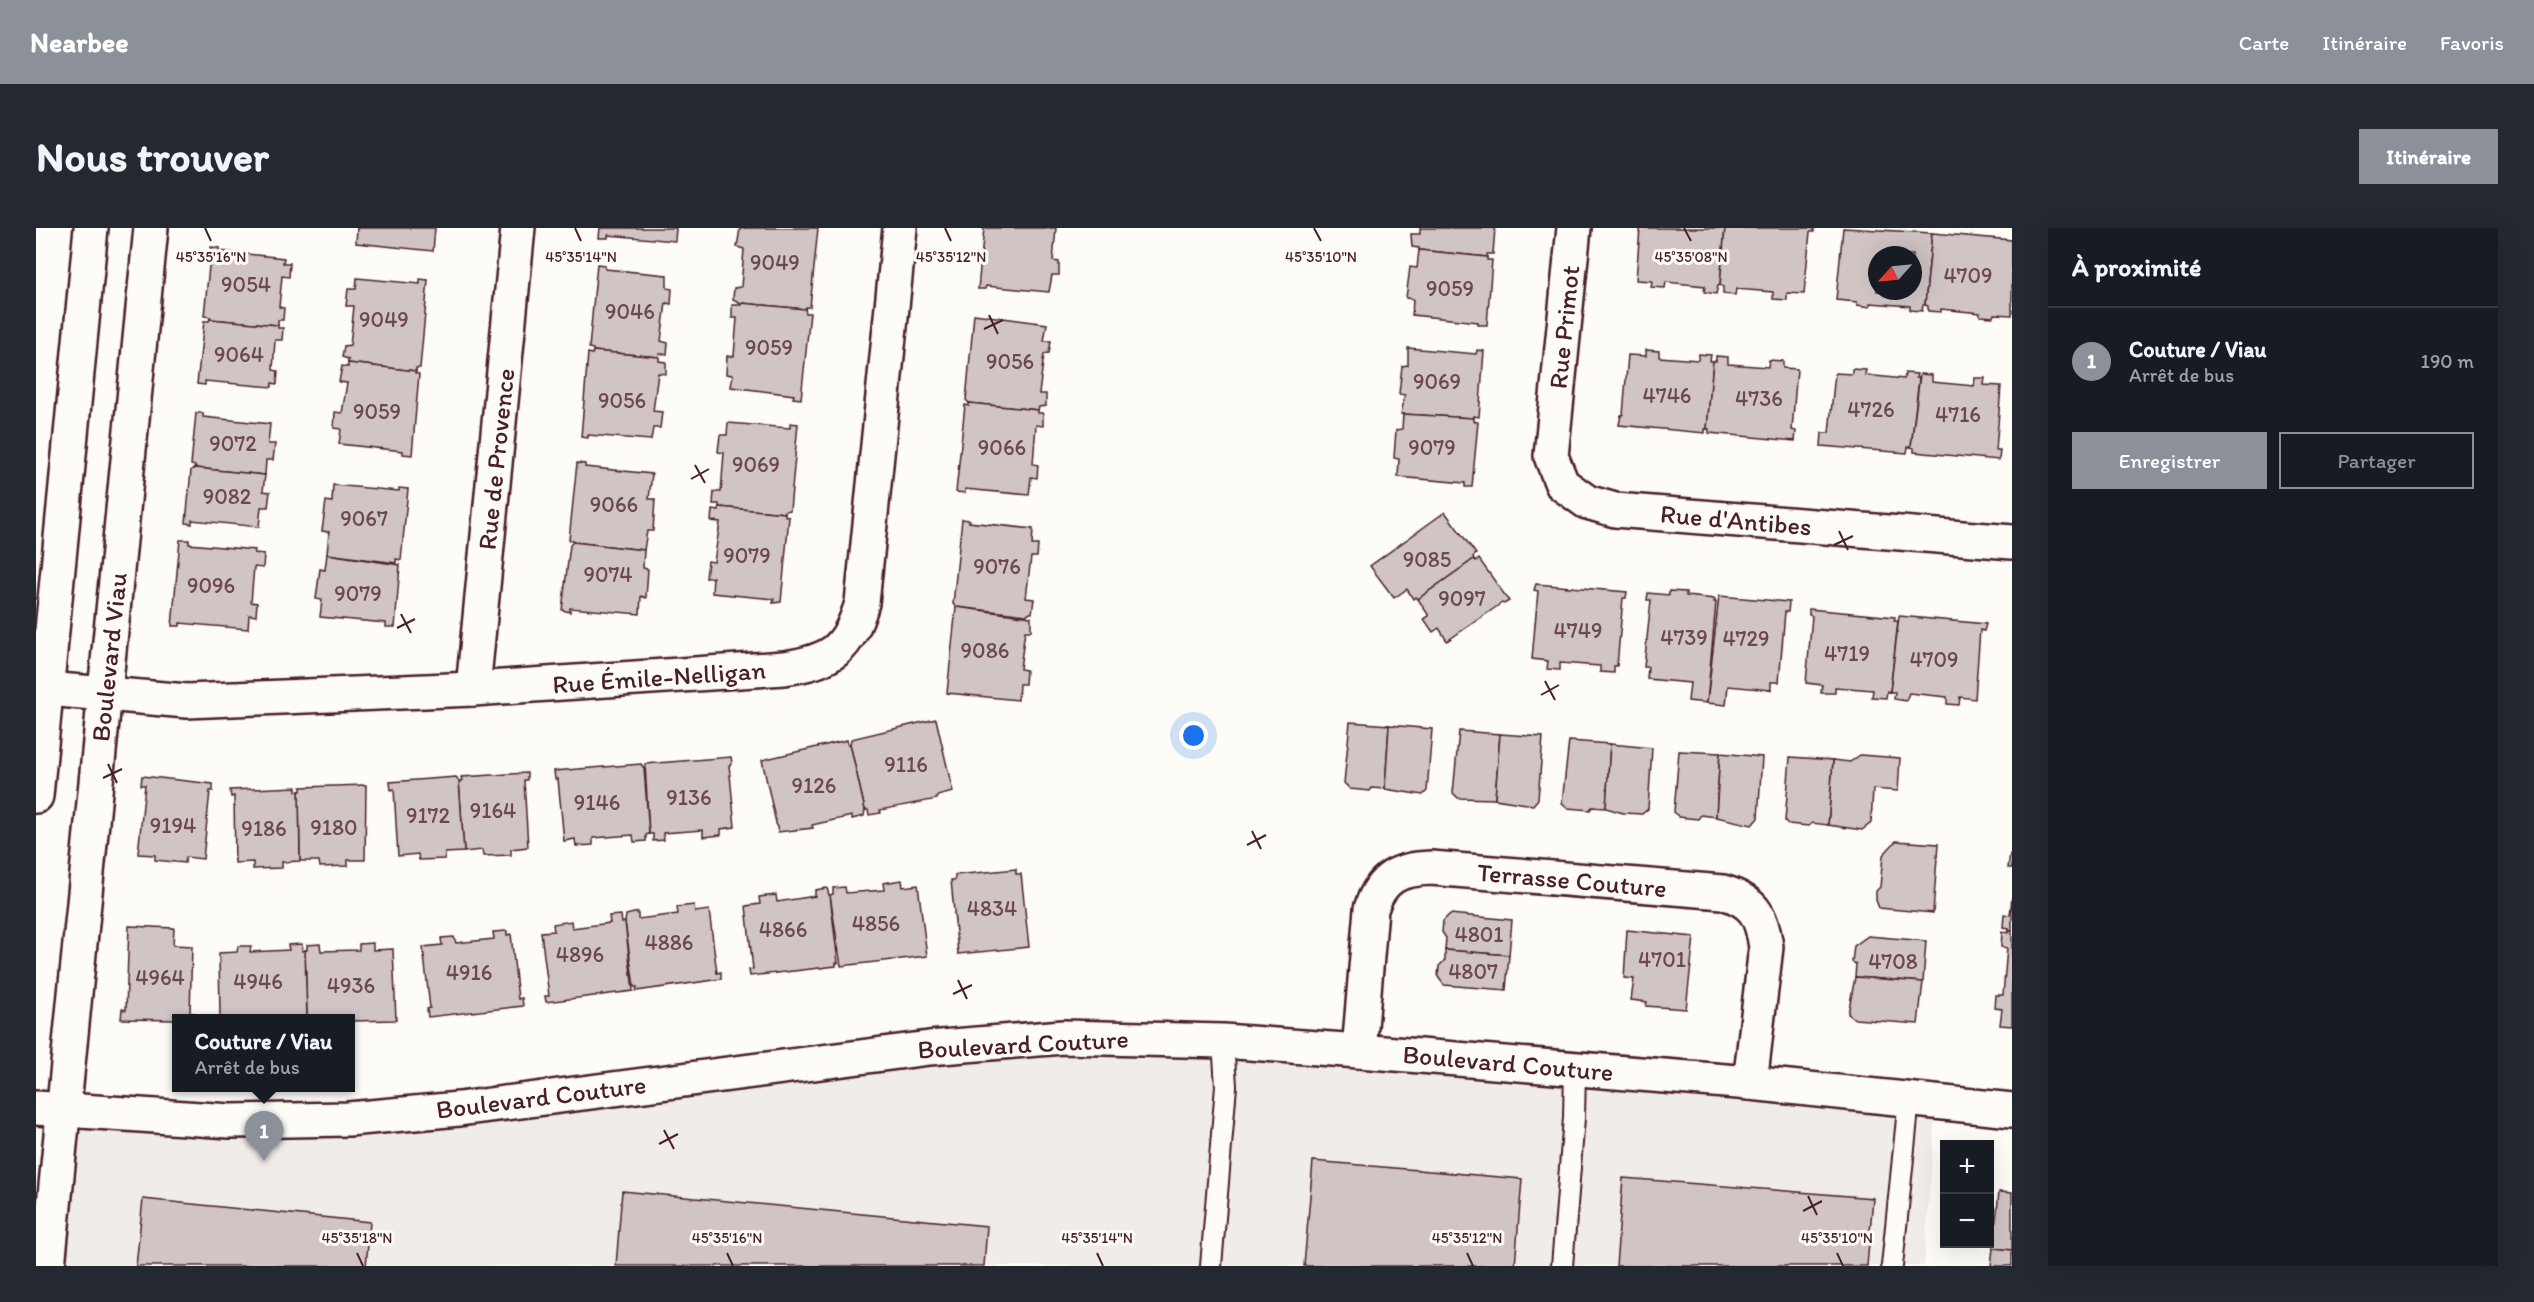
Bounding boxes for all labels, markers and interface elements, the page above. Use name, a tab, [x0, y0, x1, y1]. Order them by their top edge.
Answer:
text: Nearbee	[30, 25, 129, 59]
text: Carte	[2239, 30, 2289, 55]
text: Itinéraire	[2322, 30, 2407, 55]
text: Favoris	[2440, 30, 2504, 55]
button: Itinéraire	[2359, 129, 2498, 184]
text: Nous trouver	[36, 131, 269, 182]
north arrow	[1868, 246, 1922, 300]
text: 45°35'16"N	[176, 248, 246, 266]
text: 45°35'14"N	[545, 248, 617, 266]
text: 45°35'12"N	[916, 248, 986, 266]
text: 45°35'10"N	[1285, 248, 1357, 266]
text: 45°35'08"N	[1654, 248, 1728, 266]
house number: 9049	[750, 249, 800, 276]
text: À proximité	[2072, 251, 2201, 283]
house number: 4709	[1943, 262, 1993, 289]
street label: Rue Primot	[1542, 263, 1586, 390]
house number: 9054	[221, 271, 271, 298]
house number: 9059	[1426, 275, 1474, 302]
house number: 9046	[605, 298, 655, 325]
house number: 9049	[359, 306, 409, 333]
house number: 9059	[745, 334, 793, 361]
text: Couture / Viau	[2129, 336, 2267, 363]
house number: 9064	[214, 341, 264, 368]
house number: 9056	[986, 348, 1034, 375]
text: 1	[2087, 349, 2096, 373]
text: 190 m	[2421, 349, 2474, 373]
text: Arrêt de bus	[2129, 363, 2234, 387]
street label: Rue de Provence	[471, 367, 521, 551]
house number: 9069	[1413, 368, 1461, 395]
house number: 4746	[1643, 382, 1692, 409]
house number: 4736	[1735, 385, 1783, 412]
house number: 9056	[598, 387, 646, 414]
house number: 4726	[1847, 396, 1895, 423]
house number: 9059	[353, 398, 401, 425]
house number: 4716	[1935, 401, 1981, 428]
house number: 9072	[209, 430, 257, 457]
button: Enregistrer	[2072, 432, 2267, 489]
button: Partager	[2279, 432, 2474, 489]
house number: 9066	[978, 434, 1026, 461]
house number: 9079	[1408, 434, 1456, 461]
house number: 9069	[732, 451, 780, 478]
house number: 9082	[203, 483, 252, 510]
house number: 9066	[590, 491, 638, 518]
street label: Rue d'Antibes	[1659, 497, 1813, 543]
house number: 9067	[340, 505, 388, 532]
house number: 9079	[723, 542, 771, 569]
house number: 9085	[1403, 546, 1451, 573]
house number: 9076	[973, 553, 1021, 580]
house number: 9074	[583, 561, 633, 588]
street label: Boulevard Viau	[84, 571, 134, 743]
house number: 9096	[187, 572, 235, 599]
house number: 9079	[334, 580, 382, 607]
house number: 9097	[1438, 585, 1486, 612]
house number: 4749	[1554, 617, 1602, 644]
house number: 4739	[1660, 624, 1708, 651]
house number: 4729	[1722, 625, 1770, 652]
house number: 9086	[961, 637, 1009, 664]
house number: 4719	[1824, 640, 1870, 667]
house number: 4709	[1909, 646, 1959, 673]
street label: Rue Émile-Nelligan	[551, 654, 767, 700]
your location	[1179, 721, 1208, 750]
house number: 9116	[884, 751, 928, 778]
house number: 9126	[792, 772, 836, 799]
house number: 9136	[666, 784, 712, 811]
house number: 9146	[574, 789, 620, 816]
house number: 9164	[470, 797, 516, 824]
house number: 9172	[406, 802, 451, 829]
house number: 9194	[150, 812, 196, 839]
house number: 9180	[310, 814, 358, 841]
house number: 9186	[241, 815, 287, 842]
street label: Terrasse Couture	[1476, 856, 1668, 904]
house number: 4834	[967, 895, 1017, 922]
house number: 4856	[852, 910, 900, 937]
house number: 4866	[759, 916, 807, 943]
house number: 4801	[1454, 921, 1504, 948]
house number: 4886	[645, 929, 693, 956]
house number: 4896	[556, 941, 604, 968]
house number: 4701	[1638, 946, 1686, 973]
house number: 4708	[1868, 948, 1918, 975]
house number: 4807	[1448, 958, 1498, 985]
house number: 4916	[446, 959, 492, 986]
house number: 4964	[135, 964, 185, 991]
house number: 4946	[233, 968, 283, 995]
house number: 4936	[327, 972, 375, 999]
popup	[172, 1014, 355, 1092]
street label: Boulevard Couture	[917, 1022, 1129, 1066]
text: Couture / Viau	[195, 1028, 332, 1055]
street label: Boulevard Couture	[1401, 1038, 1615, 1088]
text: Arrêt de bus	[195, 1055, 300, 1079]
street label: Boulevard Couture	[434, 1068, 648, 1126]
pin: 1	[244, 1112, 284, 1161]
map controls	[1940, 1140, 1994, 1248]
button: +	[1940, 1140, 1994, 1194]
button: −	[1940, 1194, 1994, 1248]
text: 45°35'18"N	[322, 1229, 392, 1247]
text: 45°35'16"N	[692, 1229, 762, 1247]
text: 45°35'14"N	[1061, 1229, 1133, 1247]
text: 45°35'12"N	[1432, 1229, 1502, 1247]
text: 45°35'10"N	[1801, 1229, 1873, 1247]

